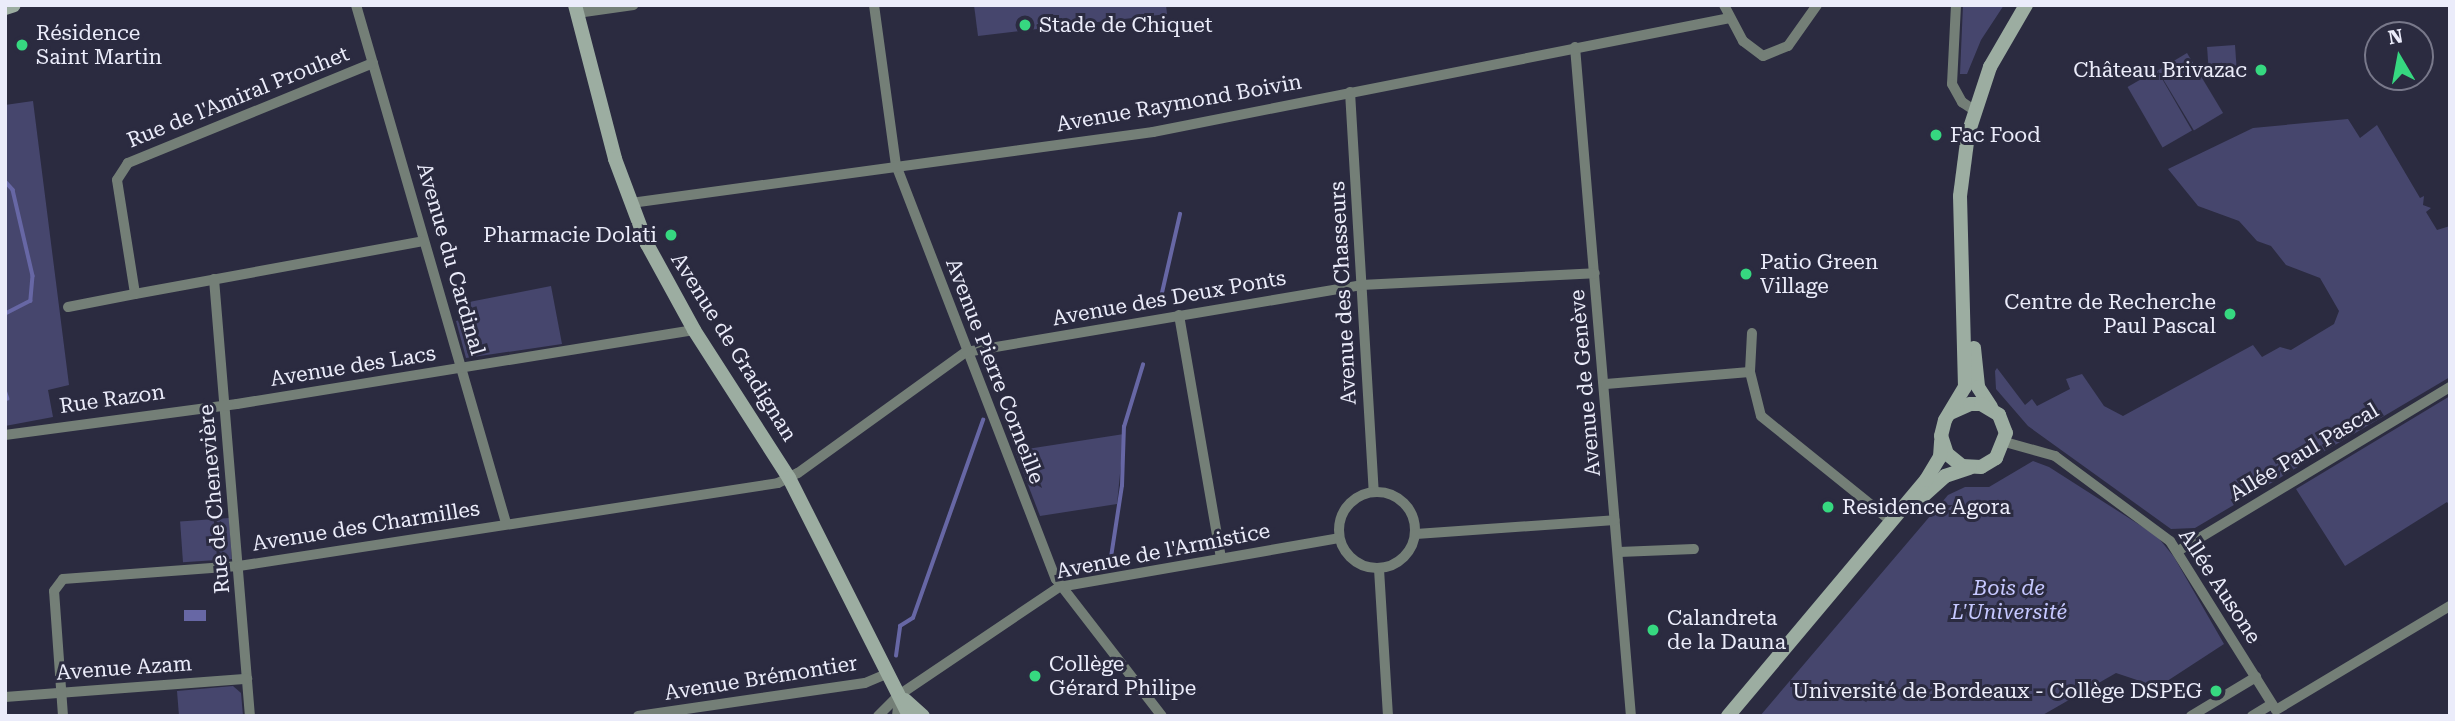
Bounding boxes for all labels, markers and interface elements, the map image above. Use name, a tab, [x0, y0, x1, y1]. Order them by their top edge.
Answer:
place label: Stade de Chiquet	[1039, 12, 1213, 38]
marker: Stade de Chiquet	[1017, 17, 1033, 33]
place label: Résidence Saint Martin	[36, 20, 162, 70]
north arrow	[2364, 21, 2434, 91]
text: N	[2386, 24, 2405, 49]
marker: Résidence Saint Martin	[14, 37, 30, 53]
street label: Rue de l'Amiral Prouhet	[123, 41, 353, 153]
place label: Château Brivazac	[2073, 57, 2247, 83]
marker: Château Brivazac	[2253, 62, 2269, 78]
street label: Avenue Raymond Boivin	[1054, 69, 1304, 137]
place label: Fac Food	[1950, 122, 2041, 148]
marker: Fac Food	[1928, 127, 1944, 143]
street label: Avenue du Cardinal	[411, 160, 491, 358]
street label: Avenue des Chasseurs	[1325, 181, 1361, 405]
place label: Pharmacie Dolati	[483, 222, 657, 248]
marker: Pharmacie Dolati	[663, 227, 679, 243]
street label: Avenue de Gradignan	[666, 248, 802, 446]
place label: Patio Green Village	[1760, 249, 1878, 299]
street label: Avenue Pierre Corneille	[940, 255, 1050, 487]
street label: Avenue des Deux Ponts	[1050, 265, 1288, 331]
marker: Patio Green Village	[1738, 266, 1754, 282]
street label: Avenue de Genève	[1564, 289, 1606, 477]
place label: Centre de Recherche Paul Pascal	[2004, 289, 2216, 339]
marker: Centre de Recherche Paul Pascal	[2222, 306, 2238, 322]
street label: Avenue des Lacs	[269, 340, 437, 392]
street label: Rue Razon	[58, 379, 166, 419]
street label: Allée Paul Pascal	[2225, 398, 2383, 506]
street label: Rue de Chenevière	[193, 403, 235, 595]
place label: Residence Agora	[1842, 494, 2011, 520]
street label: Avenue des Charmilles	[251, 496, 481, 556]
marker: Residence Agora	[1820, 499, 1836, 515]
street label: Avenue de l'Armistice	[1054, 518, 1272, 584]
street label: Allée Ausone	[2174, 524, 2266, 648]
park label: Bois de L'Université	[1951, 575, 2067, 625]
place label: Calandreta de la Dauna	[1667, 605, 1786, 655]
marker: Calandreta de la Dauna	[1645, 622, 1661, 638]
street label: Avenue Brémontier	[663, 650, 859, 706]
street label: Avenue Azam	[55, 651, 193, 685]
place label: Collège Gérard Philipe	[1049, 651, 1196, 701]
marker: Collège Gérard Philipe	[1027, 668, 1043, 684]
place label: Université de Bordeaux - Collège DSPEG	[1792, 678, 2202, 704]
marker: Université de Bordeaux - Collège DSPEG	[2208, 683, 2224, 699]

